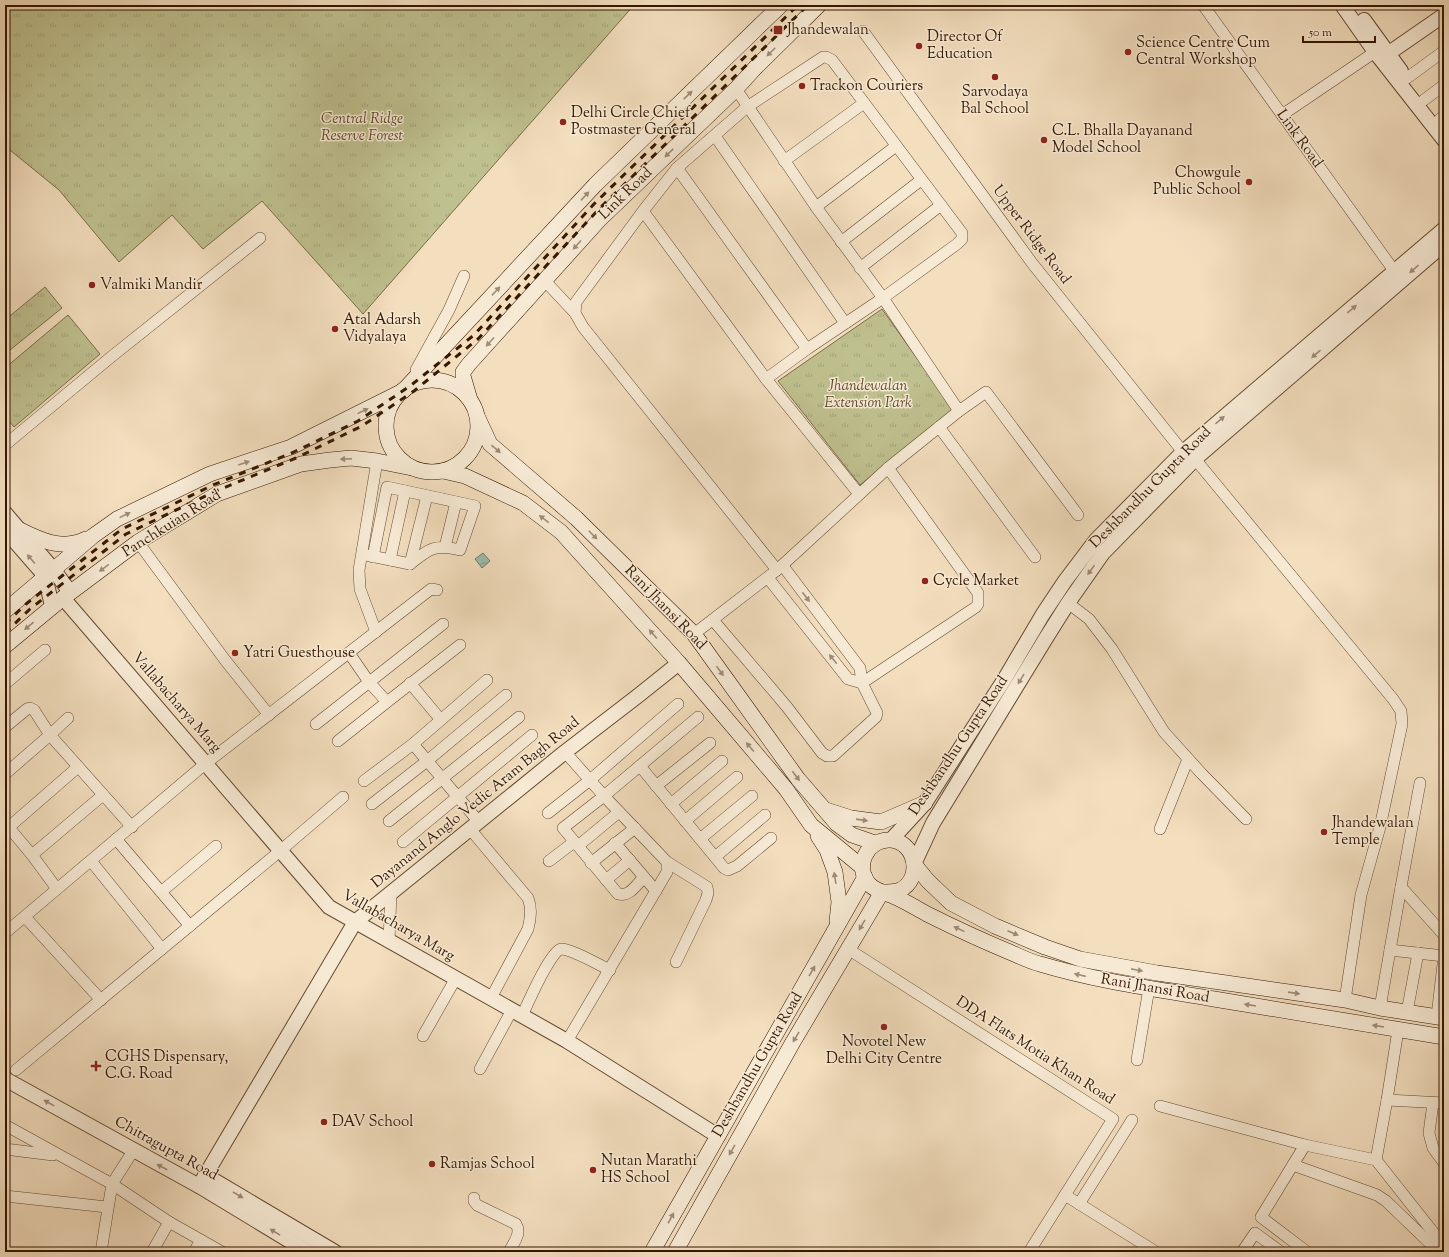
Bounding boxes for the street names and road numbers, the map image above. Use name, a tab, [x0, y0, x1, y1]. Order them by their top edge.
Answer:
street label: Link Road	[1271, 106, 1328, 173]
street label: Link Road	[595, 163, 658, 225]
street label: Upper Ridge Road	[987, 181, 1075, 289]
street label: Deshbandhu Gupta Road	[1085, 422, 1217, 554]
street label: Panchkuian Road	[119, 485, 226, 563]
street label: Rani Jhansi Road	[619, 561, 711, 655]
street label: Vallabacharya Marg	[126, 648, 226, 758]
street label: Deshbandhu Gupta Road	[904, 672, 1014, 820]
street label: Dayanand Anglo Vedic Aram Bagh Road	[367, 712, 585, 894]
street label: Vallabacharya Marg	[338, 885, 458, 967]
street label: Rani Jhansi Road	[1099, 969, 1212, 1009]
street label: Deshbandhu Gupta Road	[708, 988, 808, 1141]
street label: DDA Flats Motia Khan Road	[952, 992, 1119, 1111]
street label: Chitragupta Road	[110, 1112, 222, 1186]

